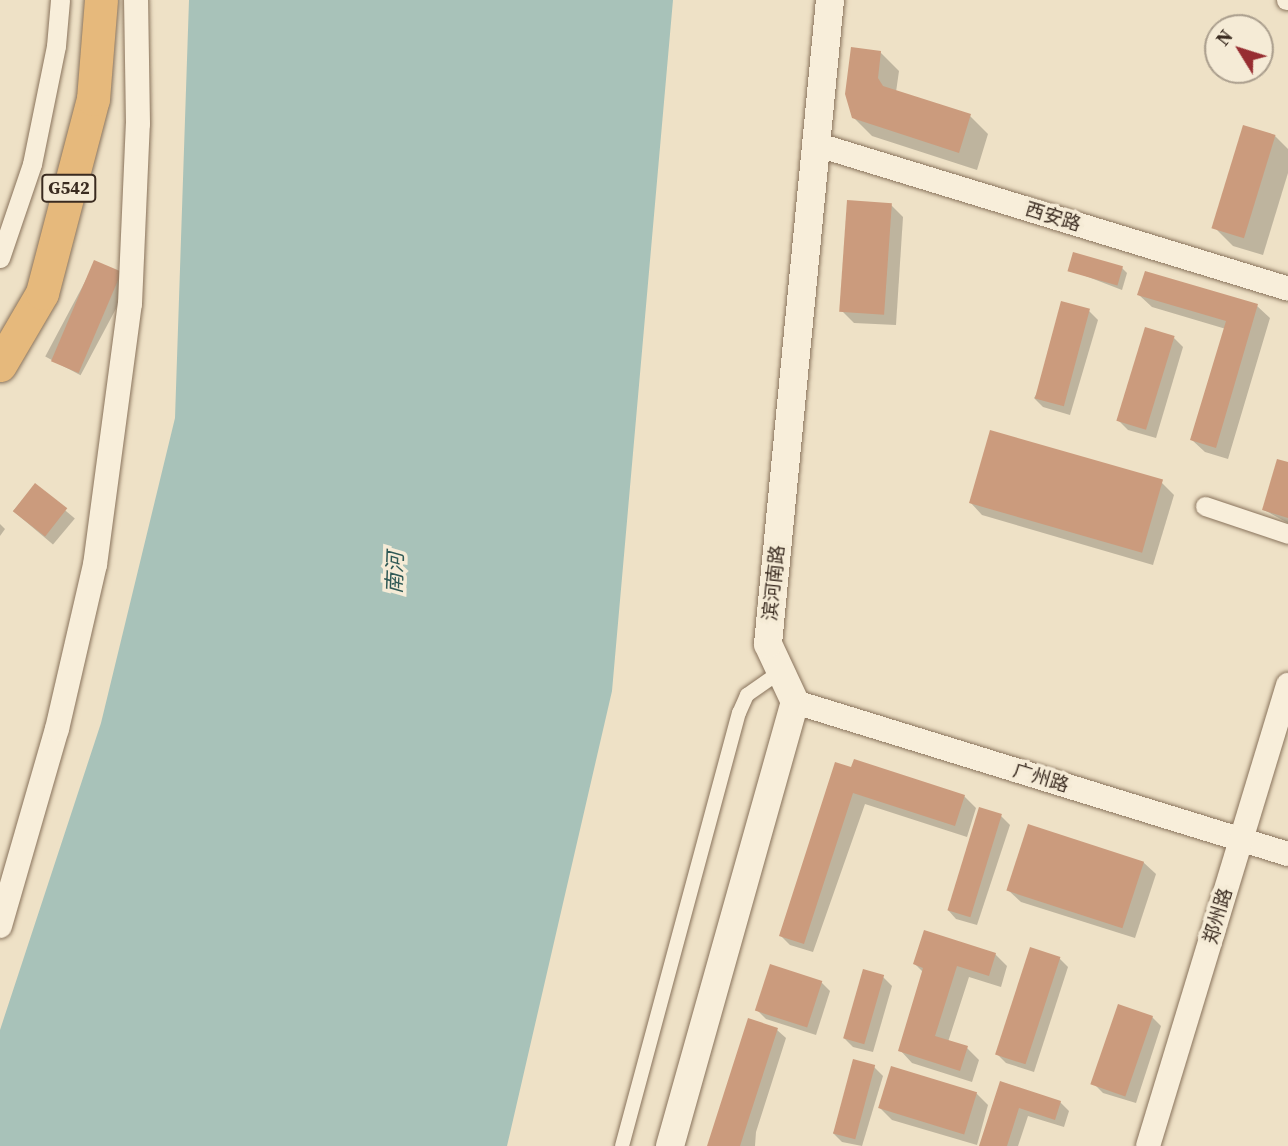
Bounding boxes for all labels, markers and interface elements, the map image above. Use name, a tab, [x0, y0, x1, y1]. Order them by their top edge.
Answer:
north arrow	[1204, 14, 1274, 84]
text: N	[1210, 24, 1239, 51]
road number: G542	[41, 174, 97, 202]
street label: 西安路	[1022, 198, 1084, 236]
street label: 滨河南路	[759, 544, 789, 622]
water label: 南河	[382, 552, 408, 594]
street label: 广州路	[1010, 759, 1072, 797]
street label: 郑州路	[1199, 885, 1237, 947]

